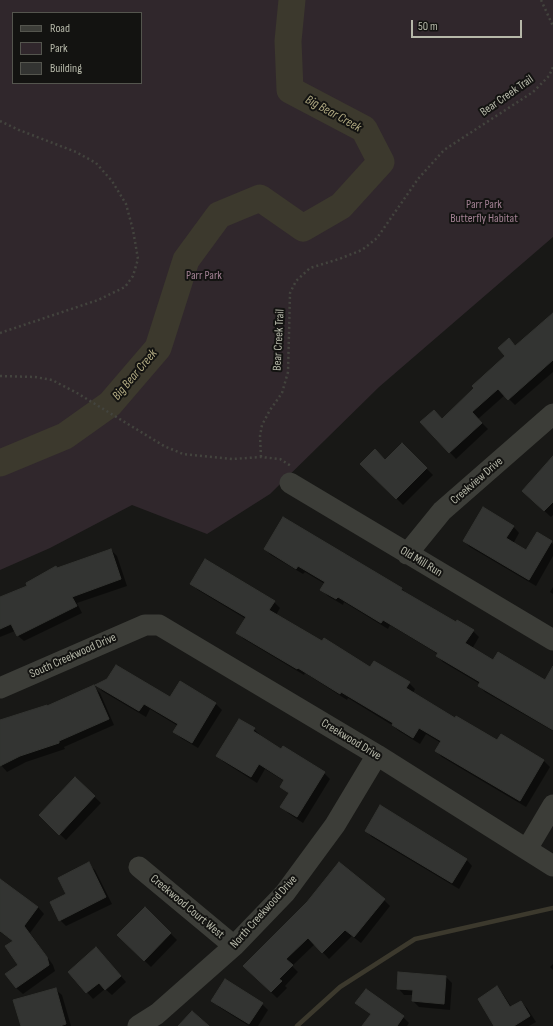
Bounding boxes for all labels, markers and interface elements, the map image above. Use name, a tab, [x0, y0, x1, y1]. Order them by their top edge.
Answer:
legend	[12, 12, 142, 84]
scale bar	[413, 12, 524, 38]
text: 50 m	[418, 19, 438, 34]
text: Road	[50, 21, 70, 36]
text: Park	[50, 41, 68, 56]
text: Building	[50, 61, 82, 76]
street label: Bear Creek Trail	[478, 72, 536, 120]
water label: Big Bear Creek	[302, 92, 364, 136]
park label: Parr Park Butterfly Habitat	[450, 198, 518, 226]
park label: Parr Park	[186, 269, 222, 283]
street label: Bear Creek Trail	[270, 309, 288, 371]
water label: Big Bear Creek	[109, 346, 161, 404]
street label: Creekview Drive	[448, 454, 506, 508]
street label: Old Mill Run	[397, 544, 445, 580]
street label: South Creekwood Drive	[27, 630, 119, 682]
street label: Creekwood Drive	[318, 716, 384, 764]
street label: Creekwood Court West	[147, 872, 227, 942]
street label: North Creekwood Drive	[227, 873, 301, 951]

